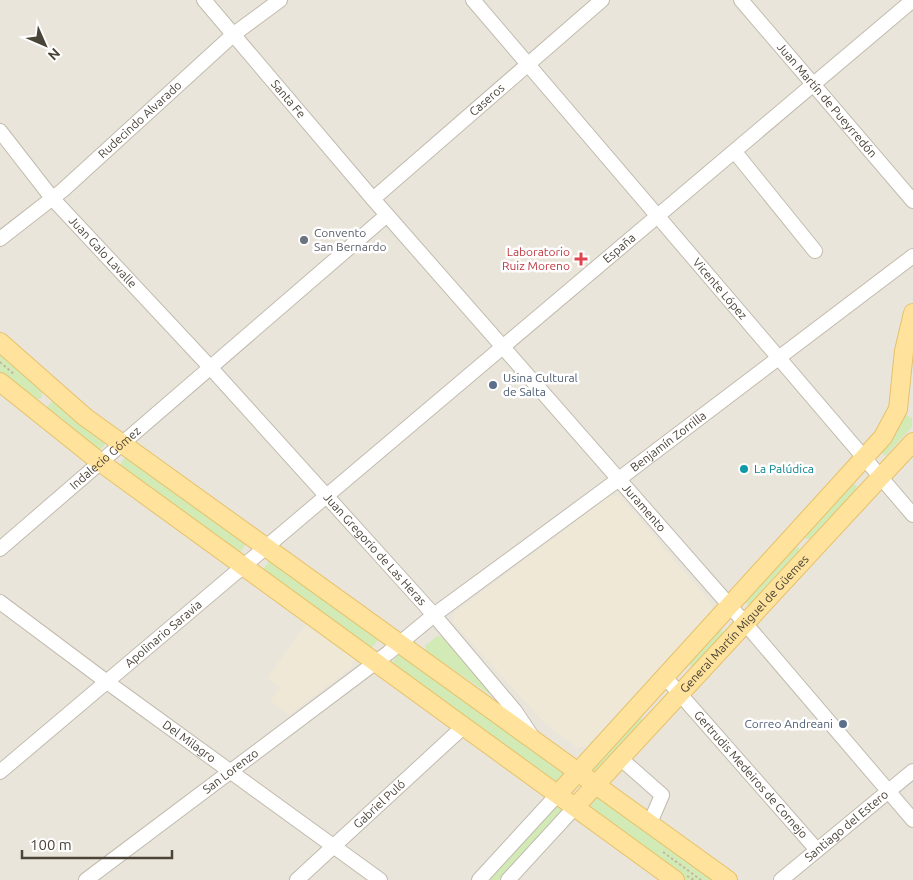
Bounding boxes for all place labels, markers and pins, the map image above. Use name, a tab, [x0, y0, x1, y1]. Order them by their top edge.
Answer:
place label: Convento San Bernardo	[314, 226, 386, 253]
marker: Convento San Bernardo	[298, 234, 310, 246]
place label: Laboratorio Ruiz Moreno	[502, 245, 570, 272]
marker: Laboratorio Ruiz Moreno	[574, 252, 588, 266]
place label: Usina Cultural de Salta	[503, 371, 578, 398]
marker: Usina Cultural de Salta	[487, 379, 499, 391]
place label: La Palúdica	[754, 462, 814, 475]
marker: La Palúdica	[738, 463, 750, 475]
place label: Correo Andreani	[744, 717, 833, 730]
marker: Correo Andreani	[837, 718, 849, 730]

